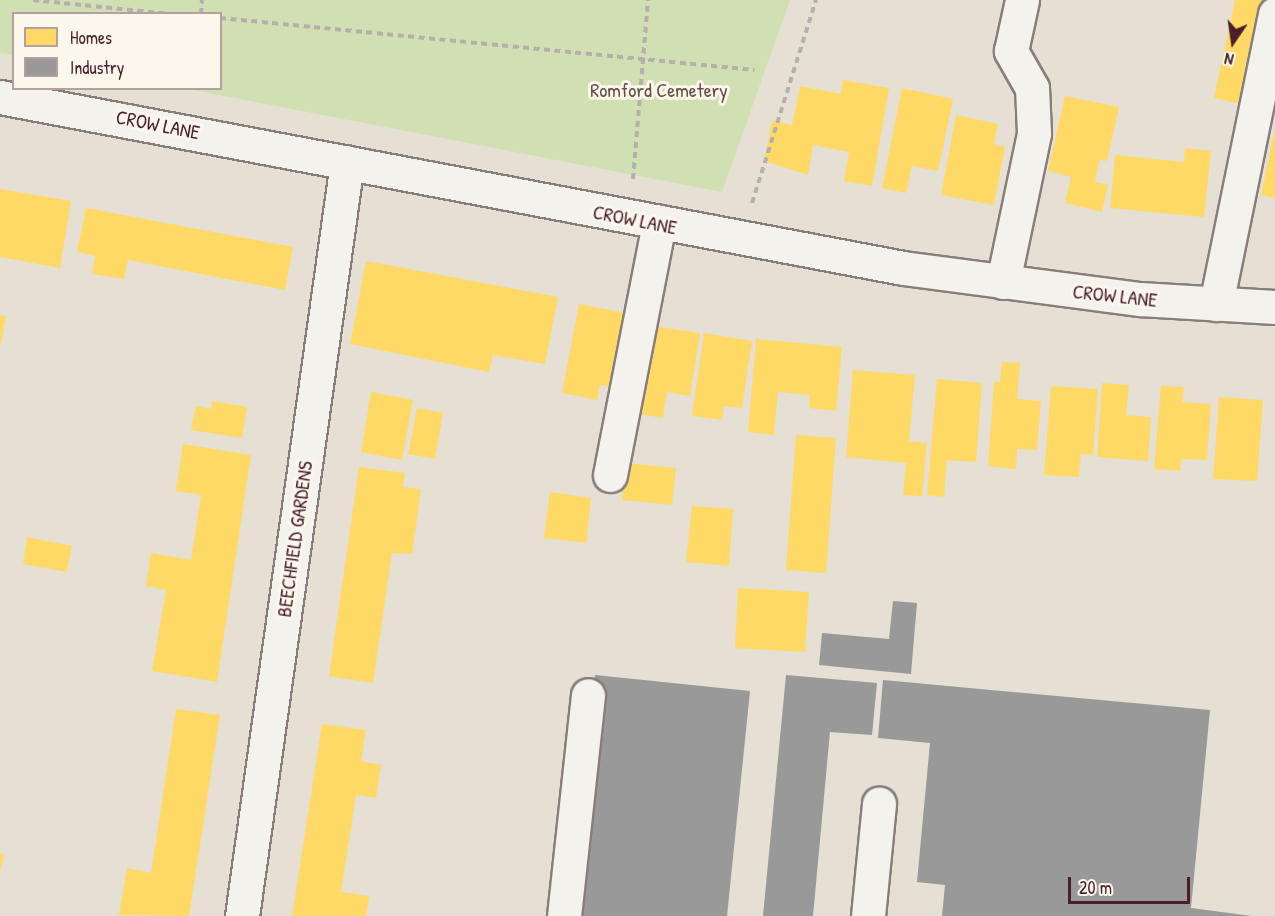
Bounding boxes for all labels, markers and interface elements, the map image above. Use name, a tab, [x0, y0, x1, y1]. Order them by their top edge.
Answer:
legend	[12, 12, 222, 90]
north arrow	[1203, 12, 1263, 72]
text: Homes	[70, 25, 112, 50]
text: N	[1222, 48, 1236, 71]
text: Industry	[70, 55, 124, 80]
park label: Romford Cemetery	[590, 77, 728, 101]
street label: CROW LANE	[114, 104, 202, 144]
street label: CROW LANE	[591, 199, 679, 239]
street label: CROW LANE	[1072, 279, 1158, 311]
street label: BEECHFIELD GARDENS	[271, 459, 317, 619]
scale bar	[1071, 865, 1192, 903]
text: 20 m	[1079, 875, 1112, 900]

